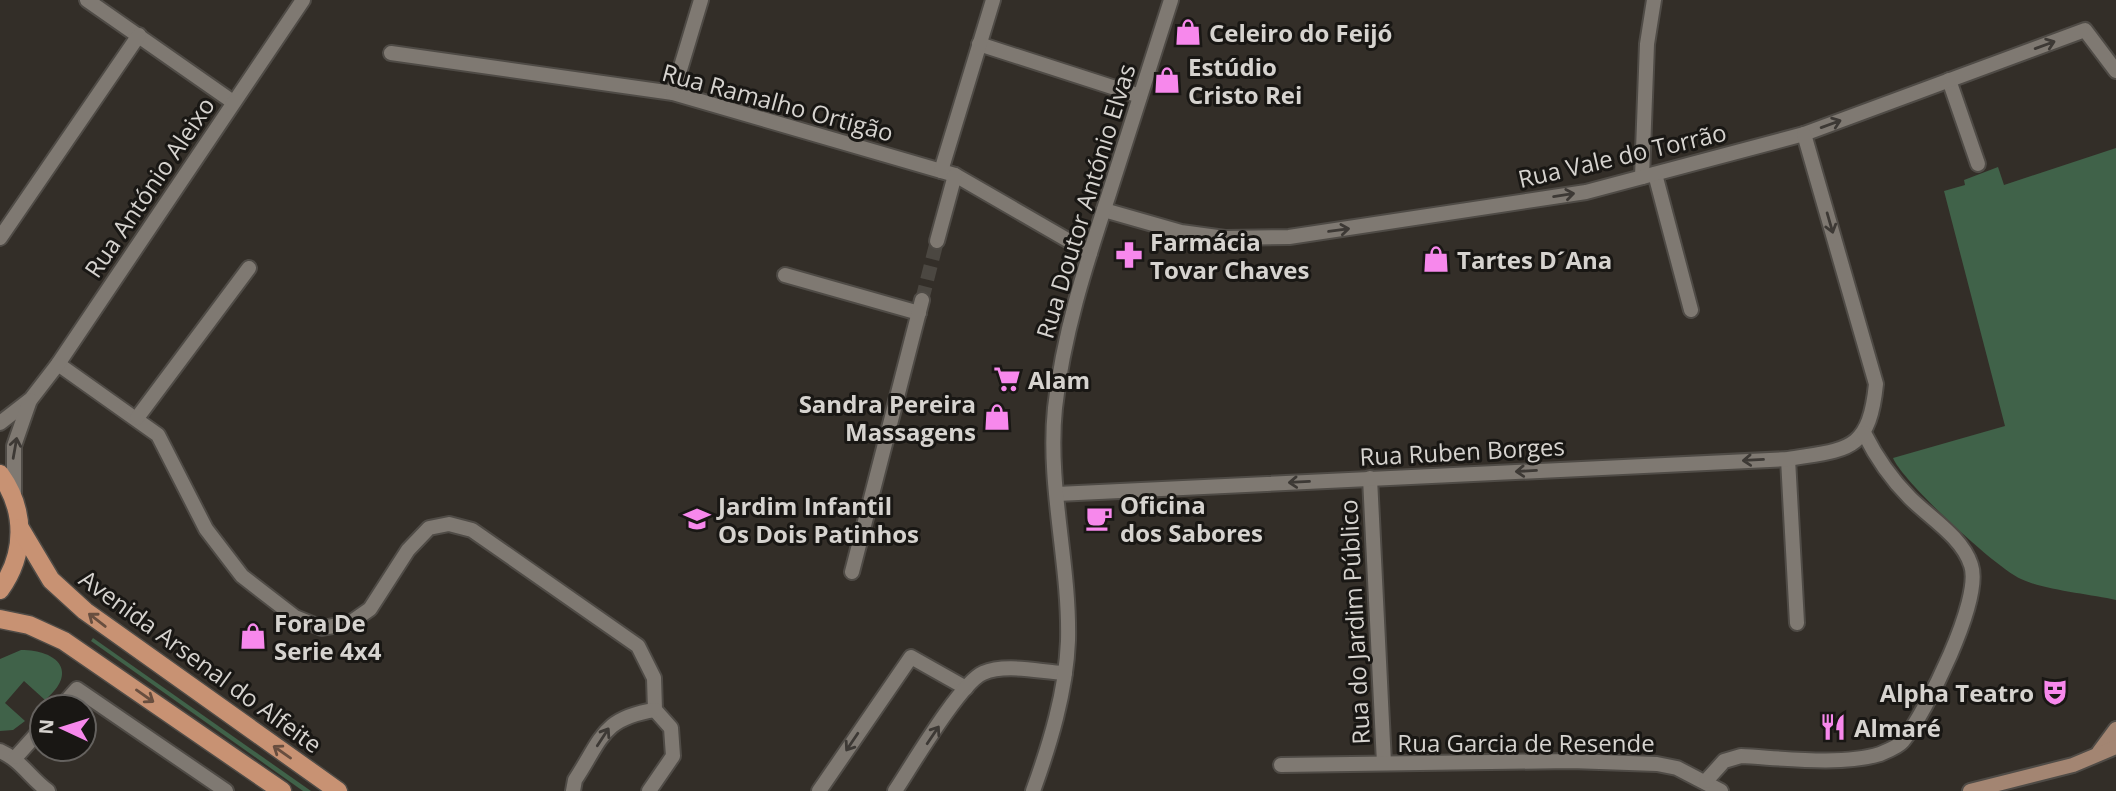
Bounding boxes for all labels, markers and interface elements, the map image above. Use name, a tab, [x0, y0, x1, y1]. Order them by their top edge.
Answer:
place label: Celeiro do Feijó	[1209, 16, 1392, 49]
shop icon: Celeiro do Feijó	[1173, 17, 1203, 47]
one-way arrow	[2033, 38, 2055, 51]
place label: Estúdio Cristo Rei	[1188, 50, 1302, 111]
street label: Rua Ramalho Ortigão	[659, 55, 897, 149]
street label: Rua Doutor António Elvas	[1028, 60, 1142, 342]
shop icon: Estúdio Cristo Rei	[1152, 65, 1182, 95]
street label: Rua António Aleixo	[76, 90, 222, 284]
street label: Rua Vale do Torrão	[1515, 115, 1729, 195]
one-way arrow	[1820, 117, 1842, 129]
one-way arrow	[1552, 188, 1575, 201]
one-way arrow	[1824, 212, 1837, 234]
one-way arrow	[1327, 223, 1350, 236]
place label: Farmácia Tovar Chaves	[1150, 225, 1309, 286]
pharmacy icon: Farmácia Tovar Chaves	[1114, 240, 1144, 270]
place label: Tartes D´Ana	[1457, 243, 1612, 276]
shop icon: Tartes D´Ana	[1421, 244, 1451, 274]
place label: Alam	[1028, 363, 1090, 396]
supermarket icon: Alam	[992, 364, 1022, 394]
place label: Sandra Pereira Massagens	[799, 387, 976, 448]
shop icon: Sandra Pereira Massagens	[982, 402, 1012, 432]
street label: Rua Ruben Borges	[1359, 429, 1565, 473]
one-way arrow	[9, 437, 22, 460]
one-way arrow	[1742, 454, 1765, 467]
one-way arrow	[1515, 464, 1538, 477]
one-way arrow	[1288, 475, 1311, 488]
place label: Oficina dos Sabores	[1120, 488, 1263, 549]
place label: Jardim Infantil Os Dois Patinhos	[716, 489, 919, 550]
street label: Rua do Jardim Público	[1331, 499, 1377, 745]
cafe icon: Oficina dos Sabores	[1084, 503, 1114, 533]
school or university icon: Jardim Infantil Os Dois Patinhos	[682, 504, 712, 534]
street label: Avenida Arsenal do Alfeite	[73, 562, 329, 760]
place label: Fora De Serie 4x4	[274, 606, 382, 667]
one-way arrow	[88, 612, 107, 627]
shop icon: Fora De Serie 4x4	[238, 621, 268, 651]
place label: Alpha Teatro	[1880, 676, 2034, 709]
theatre icon: Alpha Teatro	[2040, 677, 2070, 707]
one-way arrow	[135, 689, 154, 703]
north arrow	[28, 693, 98, 763]
place label: Almaré	[1854, 711, 1941, 744]
restaurant icon: Almaré	[1818, 712, 1848, 742]
text: N	[33, 718, 60, 735]
one-way arrow	[926, 726, 940, 745]
street label: Rua Garcia de Resende	[1397, 726, 1655, 759]
one-way arrow	[596, 728, 610, 748]
one-way arrow	[845, 732, 859, 751]
one-way arrow	[273, 745, 292, 759]

